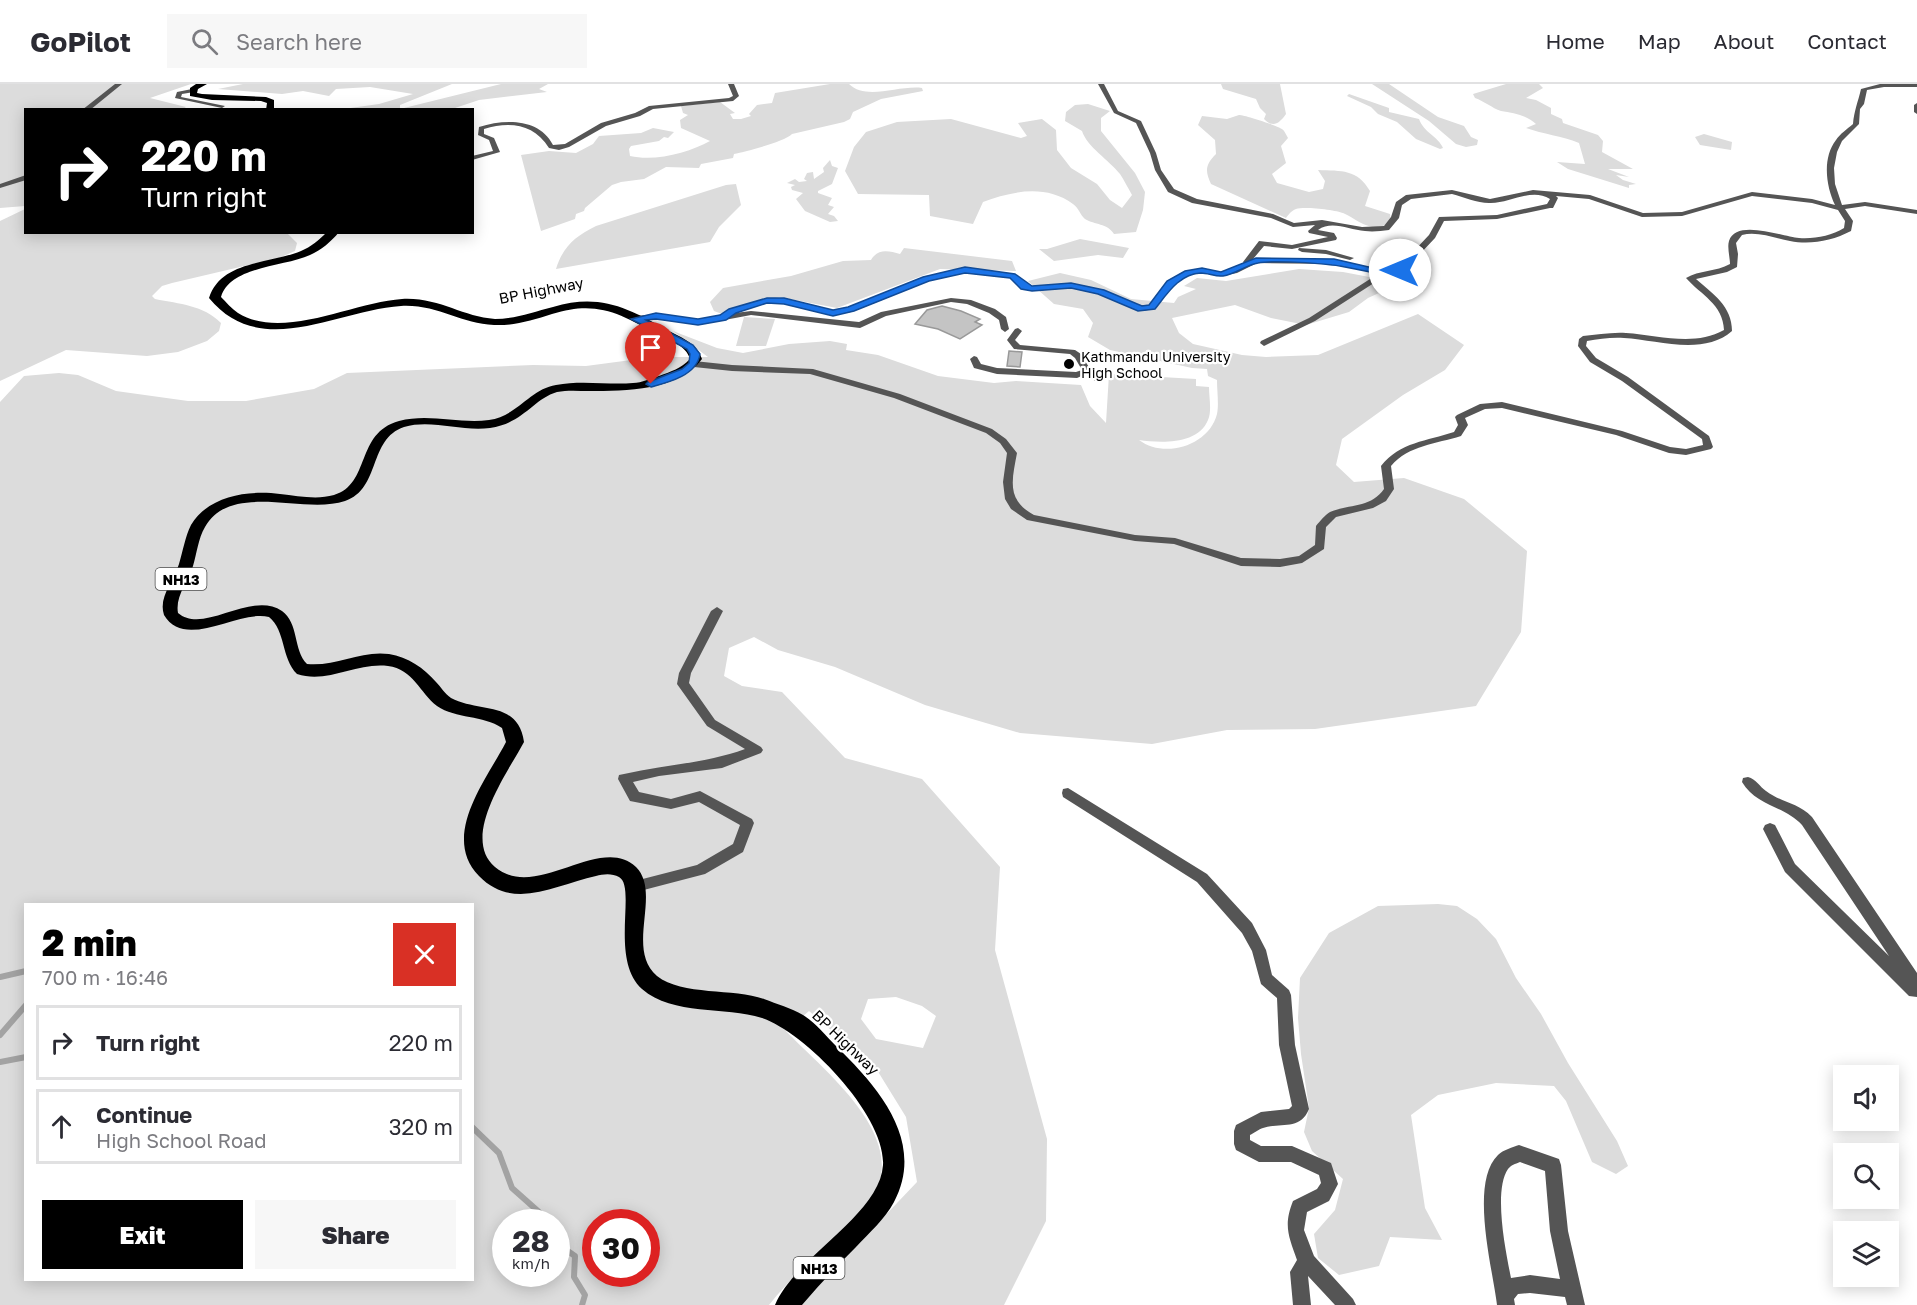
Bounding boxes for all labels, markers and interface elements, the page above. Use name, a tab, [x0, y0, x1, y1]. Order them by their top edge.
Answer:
search box	[167, 14, 587, 68]
text: GoPilot	[30, 25, 131, 58]
icon: search	[188, 25, 221, 58]
text: Search here	[236, 28, 362, 55]
text: Home	[1545, 28, 1605, 54]
text: Map	[1638, 28, 1681, 54]
text: About	[1714, 28, 1774, 54]
text: Contact	[1807, 28, 1887, 54]
text: 220 m	[141, 130, 267, 180]
icon: right	[42, 132, 120, 210]
text: Turn right	[141, 181, 267, 213]
position arrow	[1368, 238, 1432, 302]
street label: BP Highway	[497, 273, 585, 307]
pin	[625, 322, 676, 384]
icon: arrive	[634, 331, 667, 364]
place label: Kathmandu University High School	[1081, 348, 1231, 381]
marker: Kathmandu University High School	[1062, 357, 1076, 371]
road number: NH13	[156, 568, 207, 590]
text: 2 min	[42, 921, 137, 964]
button: close	[393, 923, 456, 986]
text: 700 m · 16:46	[42, 965, 168, 989]
street label: BP Highway	[809, 1006, 884, 1079]
icon: right	[45, 1026, 78, 1059]
text: Turn right	[96, 1029, 200, 1056]
text: 220 m	[389, 1029, 453, 1056]
map controls	[1833, 1065, 1899, 1287]
button: sound	[1833, 1065, 1899, 1131]
text: Continue	[96, 1101, 192, 1128]
icon: ahead	[45, 1110, 78, 1143]
text: 320 m	[389, 1113, 453, 1140]
text: High School Road	[96, 1128, 267, 1152]
button: search	[1833, 1143, 1899, 1209]
button: Exit	[42, 1200, 243, 1269]
button: Share	[255, 1200, 456, 1269]
speed limit sign: 30	[582, 1209, 660, 1287]
button: layers	[1833, 1221, 1899, 1287]
text: 28	[512, 1223, 550, 1259]
text: km/h	[512, 1254, 550, 1272]
road number: NH13	[794, 1257, 844, 1279]

